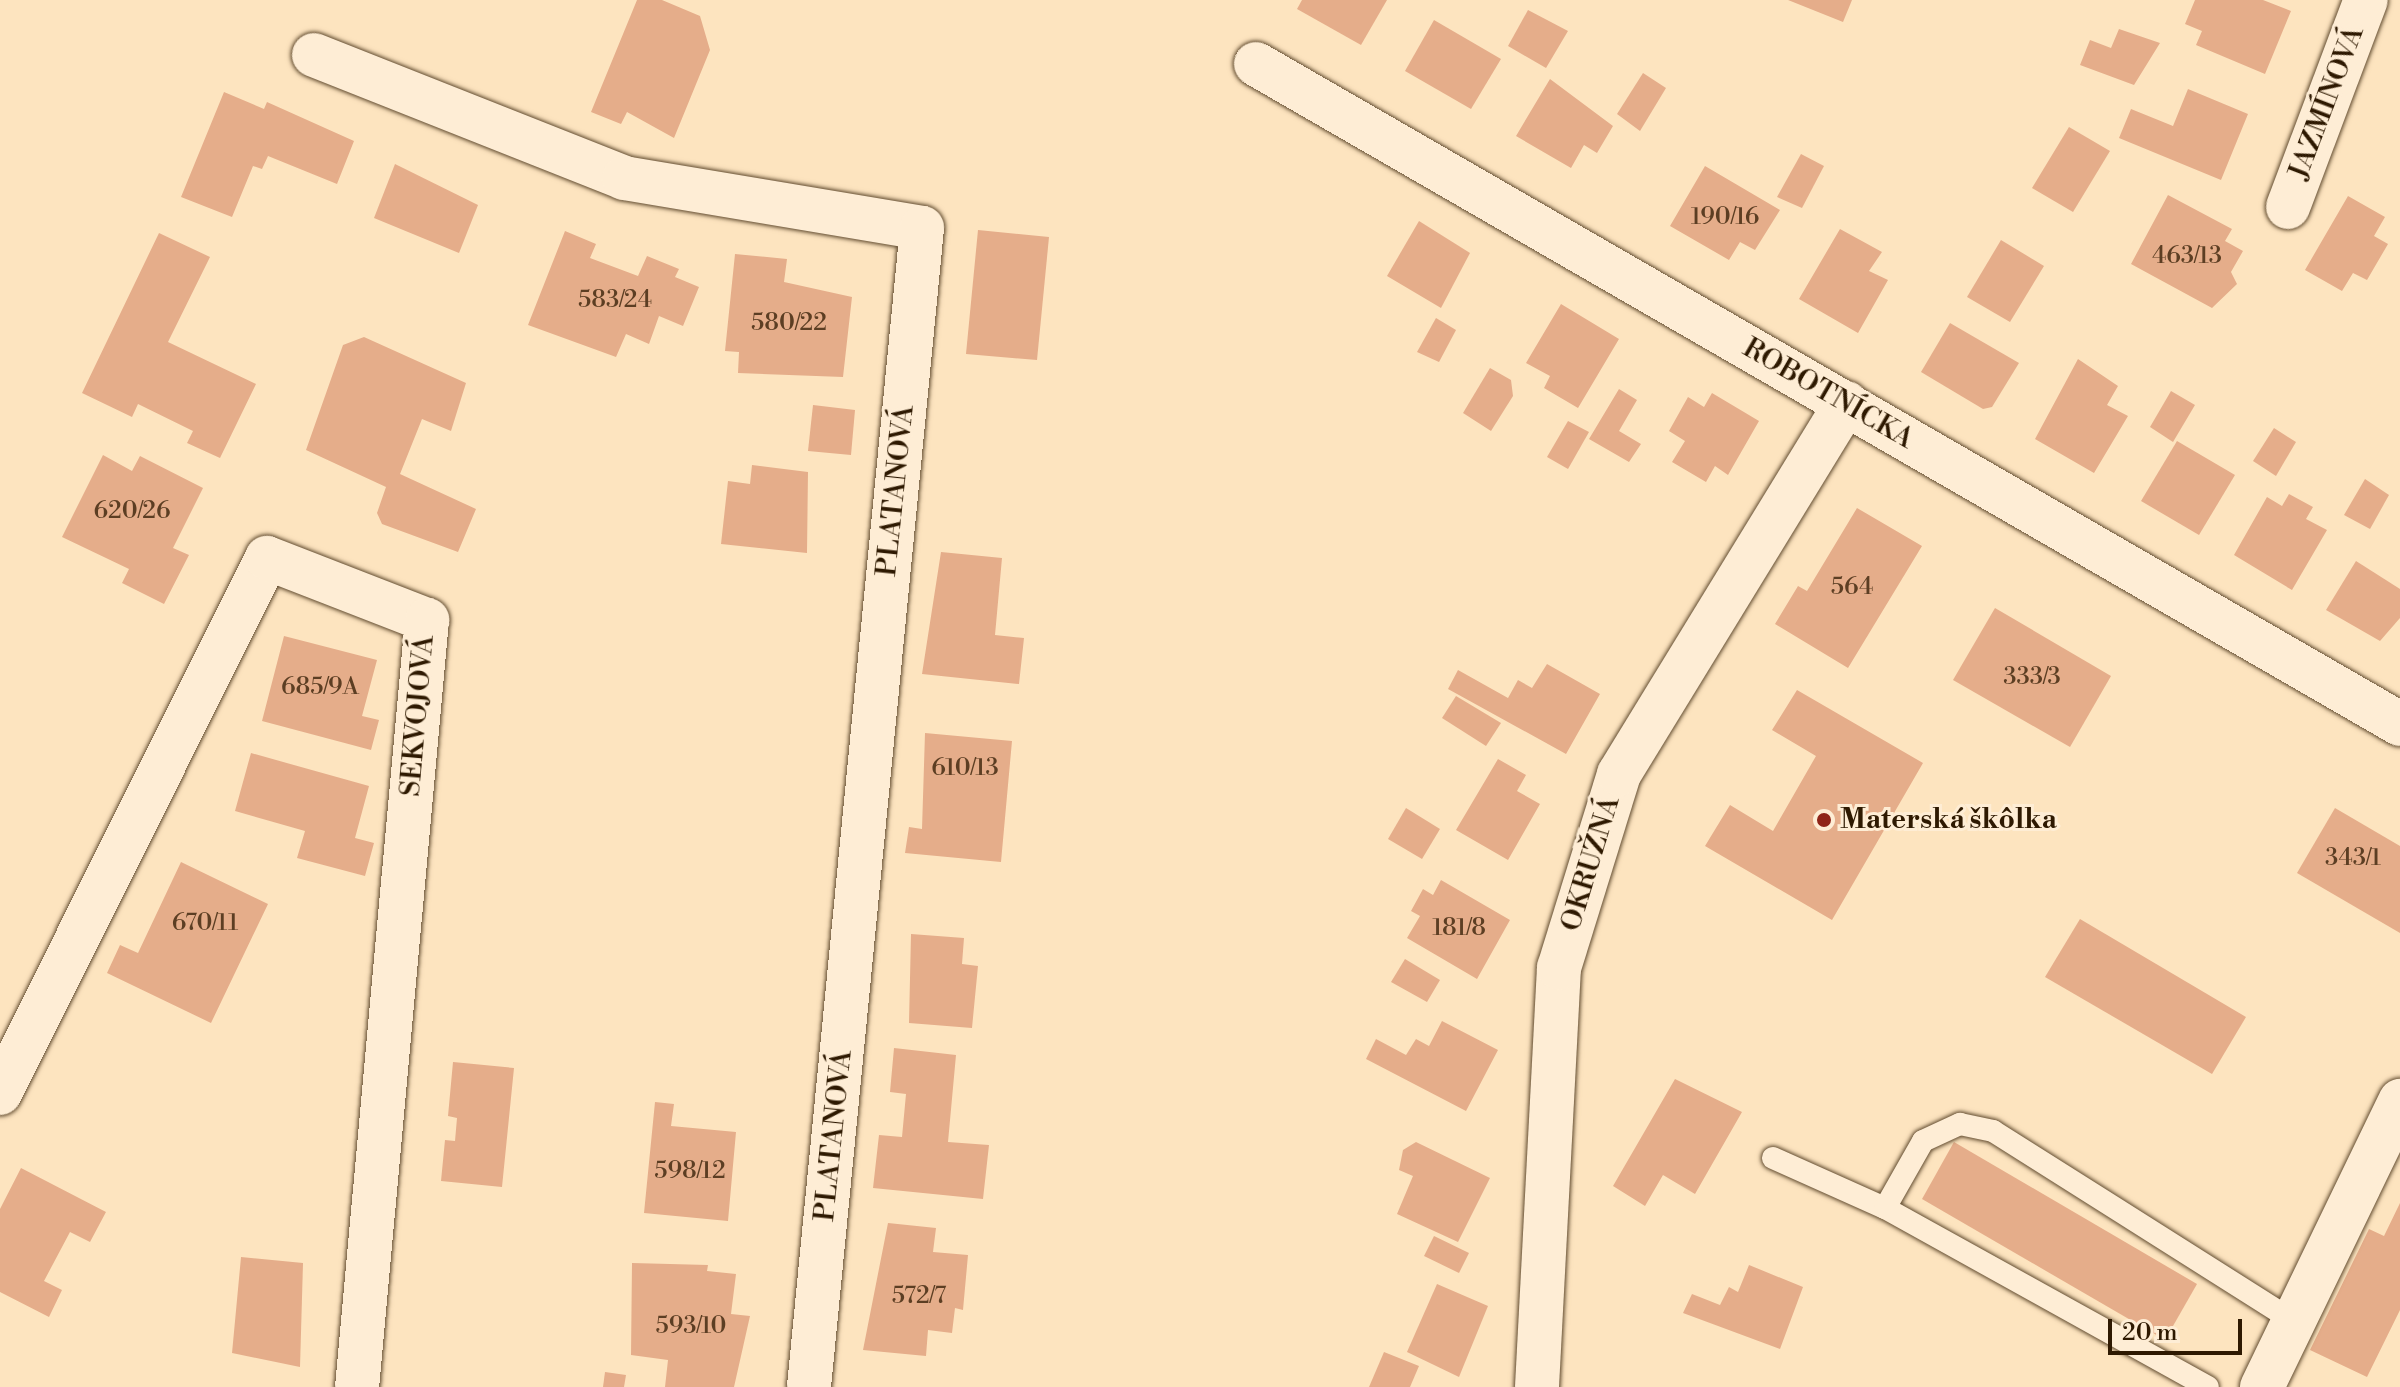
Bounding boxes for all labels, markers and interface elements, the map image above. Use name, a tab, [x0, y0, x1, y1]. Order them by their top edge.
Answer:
street label: JAZMÍNOVÁ	[2282, 22, 2372, 184]
house number: 190/16	[1691, 204, 1759, 232]
house number: 463/13	[2152, 243, 2222, 271]
house number: 583/24	[578, 287, 652, 315]
house number: 580/22	[751, 310, 827, 338]
street label: ROBOTNÍCKA	[1737, 332, 1919, 456]
street label: PLATANOVÁ	[870, 404, 922, 578]
house number: 620/26	[94, 498, 170, 526]
house number: 564	[1831, 574, 1873, 602]
street label: SEKVOJOVÁ	[394, 634, 442, 798]
house number: 333/3	[2003, 664, 2061, 692]
house number: 685/9A	[281, 674, 359, 702]
house number: 610/13	[931, 755, 999, 783]
street label: OKRUŽNÁ	[1555, 793, 1627, 935]
place label: Materská škôlka	[1840, 803, 2057, 837]
marker: Materská škôlka	[1815, 811, 1833, 829]
house number: 343/1	[2325, 845, 2381, 873]
house number: 670/11	[172, 910, 238, 938]
house number: 181/8	[1432, 915, 1486, 943]
street label: PLATANOVÁ	[808, 1049, 860, 1223]
house number: 598/12	[654, 1158, 726, 1186]
house number: 572/7	[892, 1283, 946, 1311]
scale bar	[2112, 1303, 2246, 1353]
house number: 593/10	[655, 1313, 727, 1341]
text: 20 m	[2122, 1318, 2178, 1348]

